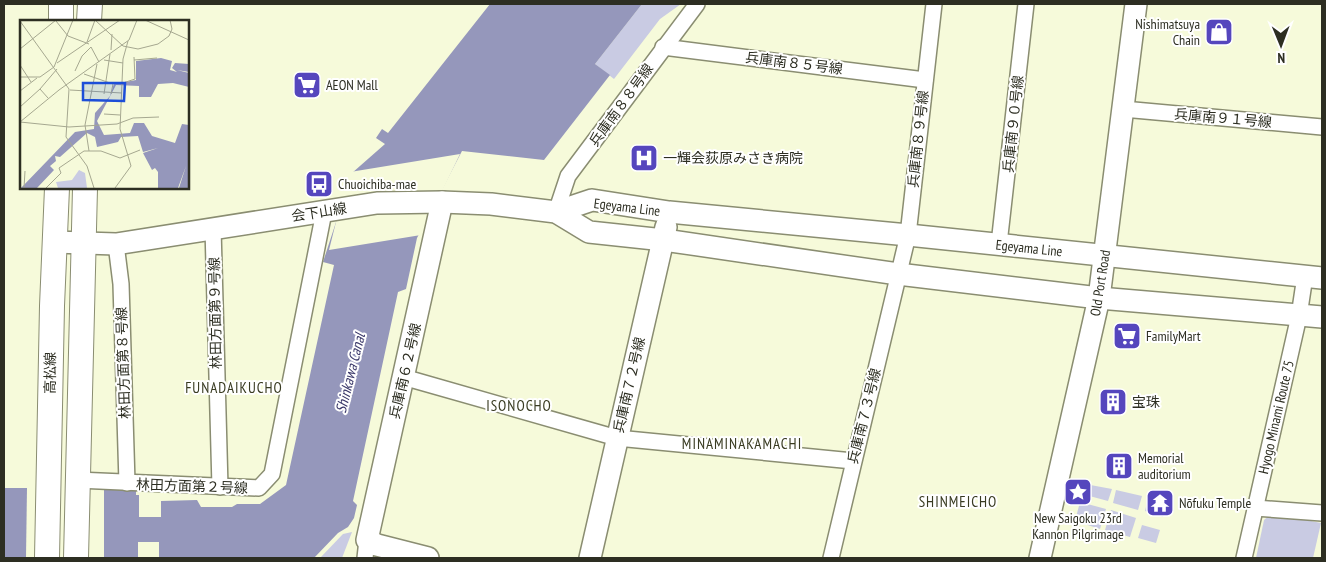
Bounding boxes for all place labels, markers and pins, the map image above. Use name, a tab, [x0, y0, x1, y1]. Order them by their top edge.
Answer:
place label: Nishimatsuya Chain	[1135, 15, 1200, 49]
shop icon: Nishimatsuya Chain	[1204, 17, 1234, 47]
supermarket icon: AEON Mall	[292, 70, 322, 100]
place label: AEON Mall	[326, 76, 379, 94]
hospital icon: 一輝会荻原みさき病院	[629, 143, 659, 173]
place label: 一輝会荻原みさき病院	[663, 149, 803, 167]
bus stop icon: Chuoichiba-mae	[304, 169, 334, 199]
place label: Chuoichiba-mae	[338, 175, 416, 193]
supermarket icon: FamilyMart	[1112, 321, 1142, 351]
place label: FamilyMart	[1146, 327, 1201, 345]
building icon: 宝珠	[1098, 387, 1128, 417]
place label: 宝珠	[1132, 393, 1160, 411]
place label: Memorial auditorium	[1138, 449, 1191, 483]
building icon: Memorial auditorium	[1104, 451, 1134, 481]
place icon: New Saigoku 23rd Kannon Pilgrimage	[1063, 477, 1093, 507]
temple icon: Nōfuku Temple	[1145, 488, 1175, 518]
place label: Nōfuku Temple	[1179, 494, 1251, 512]
place label: New Saigoku 23rd Kannon Pilgrimage	[1032, 509, 1124, 543]

